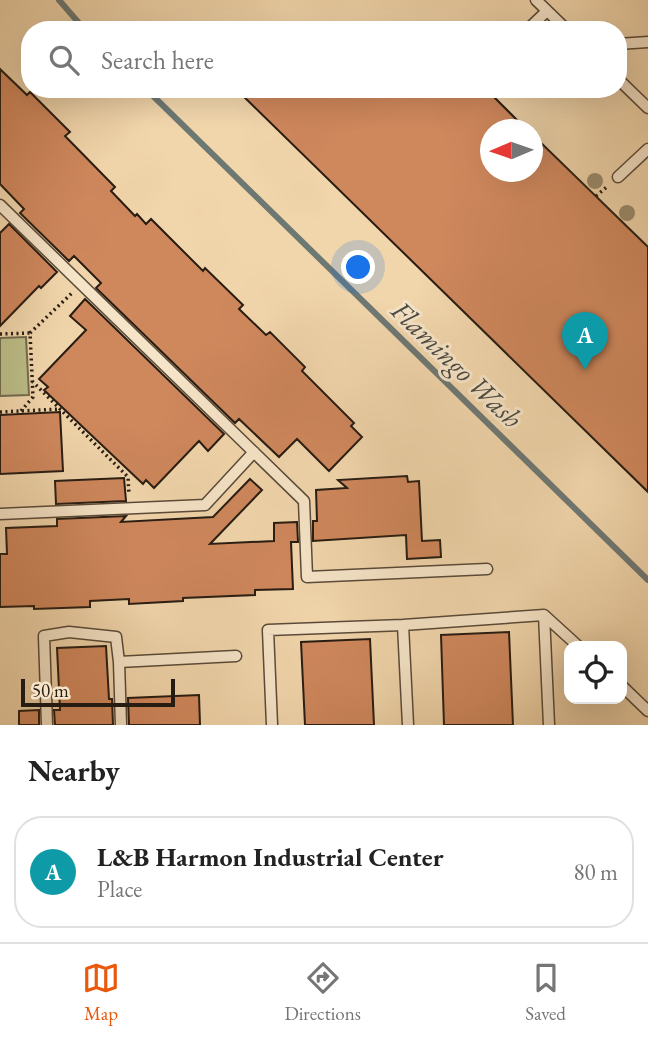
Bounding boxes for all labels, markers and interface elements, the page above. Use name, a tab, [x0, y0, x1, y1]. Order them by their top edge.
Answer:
search box	[21, 21, 627, 98]
icon: search	[45, 41, 83, 79]
text: Search here	[101, 43, 214, 77]
north arrow	[480, 119, 543, 182]
your location	[341, 250, 375, 284]
water label: Flamingo Wash	[383, 292, 530, 436]
pin: A	[562, 312, 608, 370]
map controls	[564, 641, 627, 704]
button: locate	[564, 641, 627, 704]
scale bar	[21, 676, 175, 708]
text: 50 m	[32, 678, 69, 703]
text: Nearby	[28, 751, 120, 790]
text: L&B Harmon Industrial Center	[97, 840, 443, 874]
text: A	[45, 857, 61, 887]
text: 80 m	[573, 857, 618, 887]
text: Place	[97, 874, 142, 904]
tab: Map	[82, 959, 120, 1026]
tab: Directions	[284, 959, 361, 1026]
tab: Saved	[525, 959, 566, 1026]

